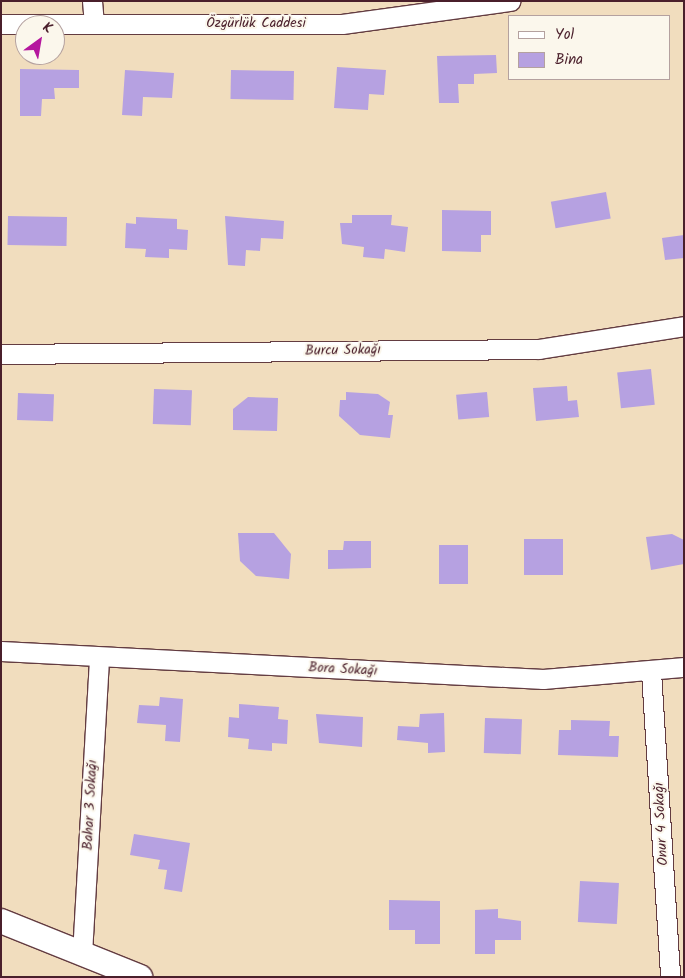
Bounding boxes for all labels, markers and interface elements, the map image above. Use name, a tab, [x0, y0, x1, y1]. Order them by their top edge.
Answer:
north arrow	[15, 15, 65, 65]
street label: Özgürlük Caddesi	[206, 15, 306, 31]
legend	[508, 15, 670, 80]
text: K	[38, 17, 57, 40]
text: Yol	[555, 23, 574, 47]
text: Bina	[555, 48, 583, 72]
street label: Burcu Sokağı	[305, 341, 381, 359]
street label: Bora Sokağı	[308, 659, 378, 679]
street label: Bahar 3 Sokağı	[79, 759, 101, 851]
street label: Onur 4 Sokağı	[650, 782, 672, 866]

